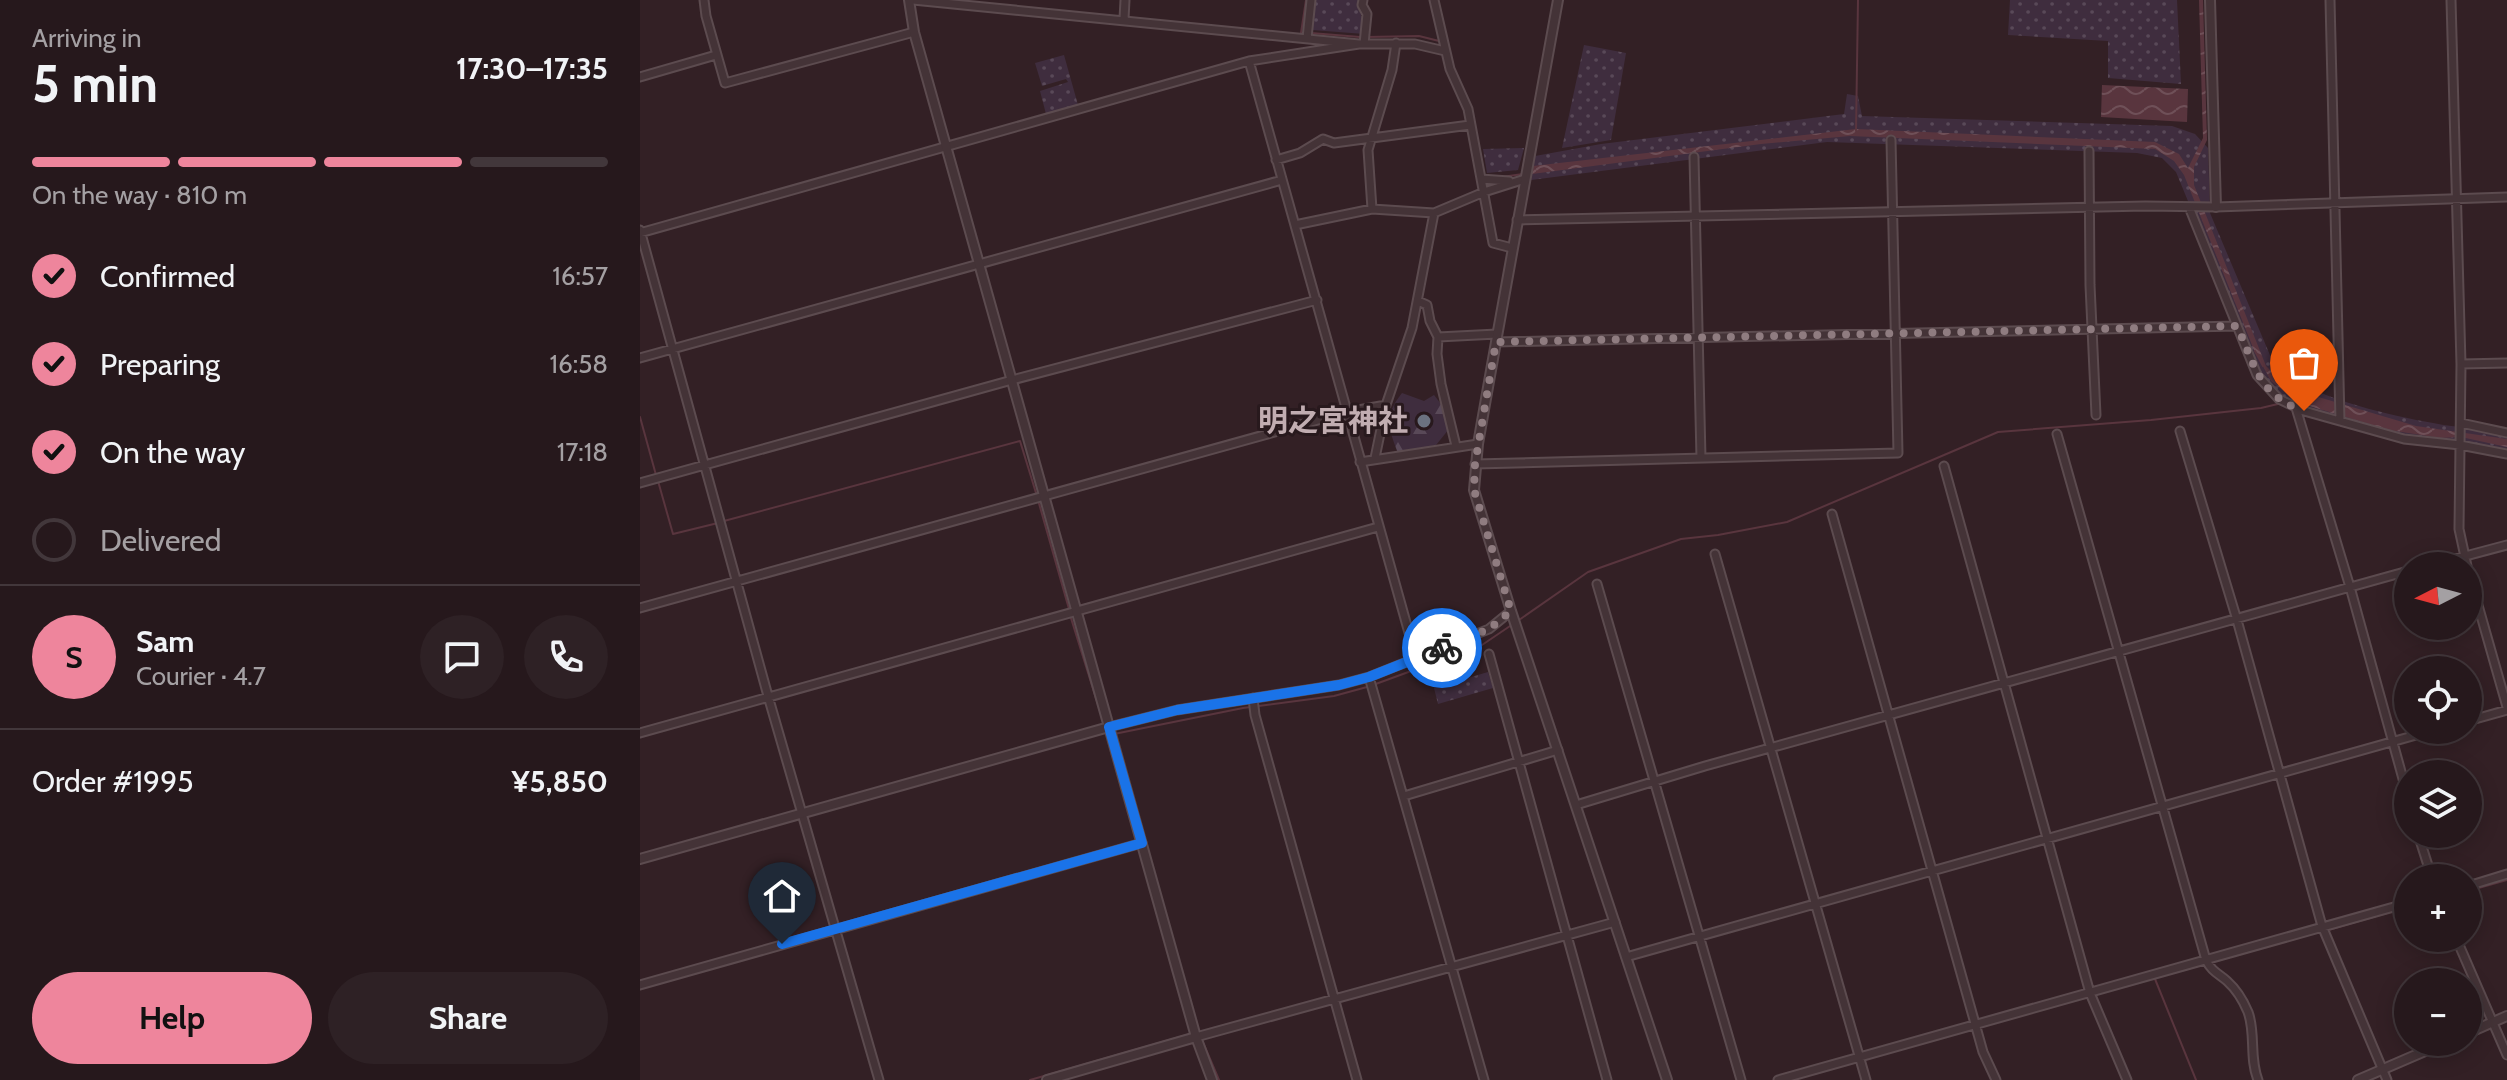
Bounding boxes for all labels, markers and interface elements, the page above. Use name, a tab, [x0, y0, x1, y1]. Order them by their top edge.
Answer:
text: Arriving in	[32, 22, 142, 54]
text: 17:30–17:35	[456, 50, 608, 87]
text: 5 min	[32, 52, 158, 115]
text: On the way · 810 m	[32, 179, 247, 211]
icon: check	[32, 254, 76, 298]
text: Confirmed	[100, 258, 235, 295]
text: 16:57	[552, 260, 608, 292]
pin	[2270, 329, 2338, 411]
icon: bag	[2282, 341, 2326, 385]
icon: check	[32, 342, 76, 386]
text: Preparing	[100, 346, 220, 383]
text: 16:58	[550, 348, 608, 380]
place label: 明之宮神社	[1258, 402, 1408, 439]
marker: 明之宮神社	[1415, 412, 1433, 430]
icon: check	[32, 430, 76, 474]
text: On the way	[100, 434, 245, 471]
text: 17:18	[557, 436, 608, 468]
text: Delivered	[100, 522, 221, 559]
north arrow	[2394, 552, 2482, 640]
map controls	[2394, 552, 2482, 1056]
courier	[1402, 608, 1482, 688]
button: chat	[420, 615, 504, 699]
button: phone	[524, 615, 608, 699]
text: Sam	[136, 623, 194, 660]
icon: bike	[1420, 626, 1464, 670]
text: S	[65, 639, 83, 676]
button: locate	[2394, 656, 2482, 744]
text: Courier · 4.7	[136, 660, 266, 692]
button: layers	[2394, 760, 2482, 848]
text: Order #1995	[32, 763, 193, 800]
text: ¥5,850	[511, 763, 608, 800]
pin	[748, 862, 816, 944]
button: +	[2394, 864, 2482, 952]
icon: home	[760, 874, 804, 918]
button: −	[2394, 968, 2482, 1056]
button: Help	[32, 972, 312, 1064]
button: Share	[328, 972, 608, 1064]

